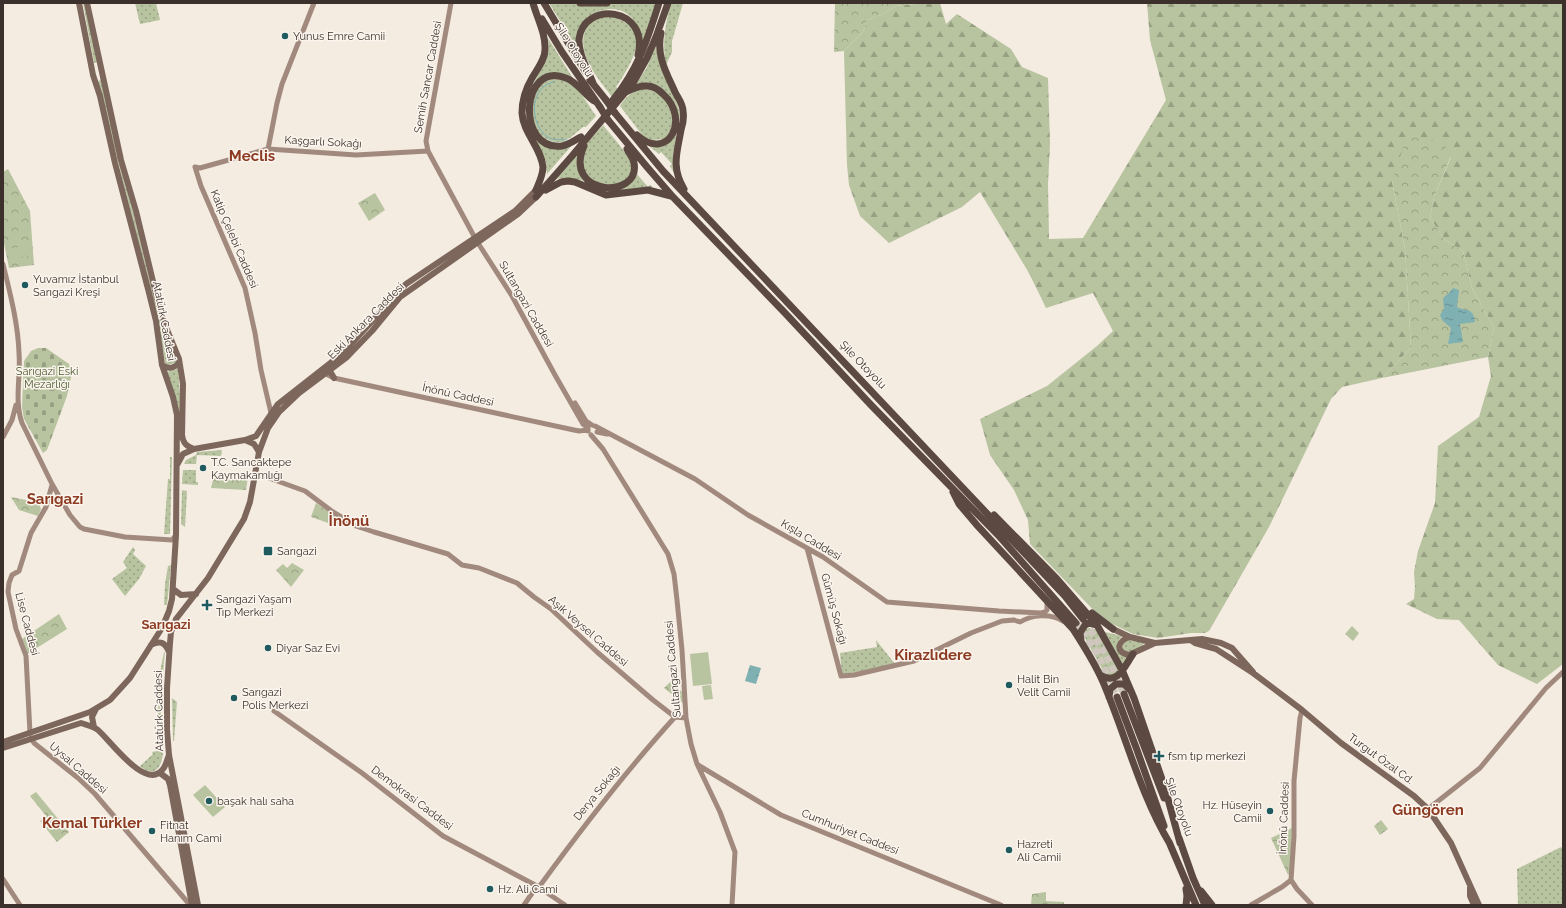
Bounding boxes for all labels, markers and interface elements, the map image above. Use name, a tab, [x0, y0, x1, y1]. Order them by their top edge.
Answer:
street label: Semih Sancar Caddesi	[412, 20, 444, 134]
street label: Şile Otoyolu	[552, 21, 596, 79]
place label: Yunus Emre Camii	[293, 30, 385, 43]
marker: Yunus Emre Camii	[280, 31, 290, 41]
street label: Kaşgarlı Sokağı	[284, 133, 362, 151]
district label: Meclis	[229, 147, 275, 165]
street label: Katip Çelebi Caddesi	[207, 188, 261, 290]
street label: Sultangazi Caddesi	[496, 259, 556, 349]
place label: Yuvamız İstanbul Sarıgazi Kreşi	[33, 273, 119, 299]
marker: Yuvamız İstanbul Sarıgazi Kreşi	[20, 280, 30, 290]
street label: Atatürk Caddesi	[150, 280, 178, 362]
street label: Eski Ankara Caddesi	[325, 280, 407, 362]
street label: Şile Otoyolu	[837, 338, 889, 392]
park label: Sarıgazi Eski Mezarlığı	[16, 365, 78, 391]
street label: İnönü Caddesi	[421, 381, 495, 409]
place label: T.C. Sancaktepe Kaymakamlığı	[211, 456, 292, 482]
marker: T.C. Sancaktepe Kaymakamlığı	[198, 463, 208, 473]
district label: Sarıgazi	[27, 490, 83, 508]
district label: İnönü	[329, 512, 369, 530]
street label: Kışla Caddesi	[779, 517, 843, 563]
marker: Sarıgazi	[262, 545, 274, 557]
place label: Sarıgazi	[277, 545, 317, 558]
street label: Gümüş Sokağı	[818, 572, 850, 646]
street label: Lise Caddesi	[12, 591, 42, 657]
place label: Sarıgazi Yaşam Tıp Merkezi	[216, 593, 292, 619]
street label: Aşık Veysel Caddesi	[546, 593, 630, 669]
marker: Sarıgazi Yaşam Tıp Merkezi	[201, 599, 213, 611]
district label: Sarıgazi	[141, 617, 191, 632]
street label: Sultangazi Caddesi	[662, 620, 684, 718]
place label: Diyar Saz Evi	[276, 642, 340, 655]
marker: Diyar Saz Evi	[263, 643, 273, 653]
district label: Kirazlıdere	[894, 646, 972, 664]
street label: Atatürk Caddesi	[152, 670, 166, 752]
place label: Halit Bin Velit Camii	[1017, 673, 1071, 699]
marker: Halit Bin Velit Camii	[1004, 680, 1014, 690]
place label: Sarıgazi Polis Merkezi	[242, 686, 308, 712]
marker: Sarıgazi Polis Merkezi	[229, 693, 239, 703]
street label: Turgut Özal Cd.	[1346, 731, 1416, 787]
street label: Uysal Caddesi	[46, 739, 110, 797]
marker: fsm tıp merkezi	[1153, 750, 1165, 762]
place label: fsm tıp merkezi	[1168, 750, 1246, 763]
street label: Demokrasi Caddesi	[369, 763, 455, 833]
street label: Derya Sokağı	[571, 763, 623, 823]
street label: Şile Otoyolu	[1162, 776, 1196, 838]
street label: İnönü Caddesi	[1276, 781, 1292, 855]
place label: başak halı saha	[217, 795, 294, 808]
marker: başak halı saha	[204, 796, 214, 806]
place label: Hz. Hüseyin Camii	[1203, 799, 1262, 825]
district label: Güngören	[1392, 801, 1464, 819]
marker: Hz. Hüseyin Camii	[1265, 806, 1275, 816]
street label: Cumhuriyet Caddesi	[800, 807, 900, 857]
district label: Kemal Türkler	[42, 814, 142, 832]
place label: Fitnat Hanım Cami	[160, 819, 222, 845]
marker: Fitnat Hanım Cami	[147, 826, 157, 836]
place label: Hazreti Ali Camii	[1017, 838, 1061, 864]
marker: Hazreti Ali Camii	[1004, 845, 1014, 855]
place label: Hz. Ali Cami	[498, 883, 558, 896]
marker: Hz. Ali Cami	[485, 884, 495, 894]

